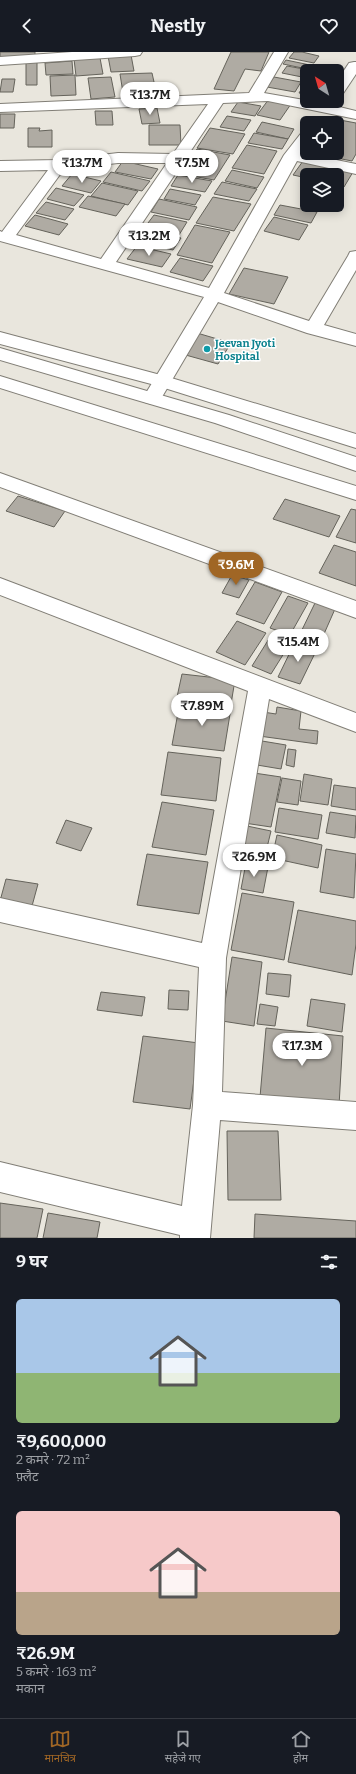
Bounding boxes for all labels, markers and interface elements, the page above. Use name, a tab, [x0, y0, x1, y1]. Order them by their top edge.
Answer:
icon: back	[16, 15, 38, 37]
text: Nestly	[151, 15, 205, 37]
icon: heart	[318, 15, 340, 37]
north arrow	[300, 64, 344, 108]
map controls	[300, 64, 344, 212]
pin: ₹13.7M	[117, 82, 183, 116]
text: ₹13.7M	[129, 87, 171, 102]
button: locate	[300, 116, 344, 160]
pin: ₹13.7M	[49, 150, 115, 184]
pin: ₹7.5M	[164, 150, 220, 184]
text: ₹13.7M	[61, 155, 103, 170]
text: ₹7.5M	[174, 155, 210, 170]
button: layers	[300, 168, 344, 212]
pin: ₹13.2M	[116, 223, 182, 257]
text: ₹13.2M	[128, 228, 170, 243]
place label: Jeevan Jyoti Hospital	[214, 337, 276, 363]
marker: Jeevan Jyoti Hospital	[202, 344, 212, 354]
pin: ₹9.6M	[208, 552, 264, 586]
text: ₹9.6M	[218, 557, 254, 572]
pin: ₹15.4M	[265, 629, 331, 663]
text: ₹15.4M	[277, 634, 319, 649]
pin: ₹7.89M	[169, 693, 235, 727]
text: ₹7.89M	[180, 698, 224, 713]
pin: ₹26.9M	[221, 844, 287, 878]
text: ₹26.9M	[232, 849, 276, 864]
pin: ₹17.3M	[269, 1033, 335, 1067]
text: ₹17.3M	[282, 1038, 322, 1053]
text: 9 घर	[16, 1251, 48, 1272]
icon: filters	[318, 1251, 340, 1273]
icon: home	[142, 1325, 214, 1397]
text: ₹9,600,000	[16, 1431, 106, 1452]
text: 2 कमरे · 72 m²	[16, 1452, 90, 1467]
text: फ़्लैट	[16, 1469, 39, 1484]
icon: home	[142, 1537, 214, 1609]
text: ₹26.9M	[16, 1643, 75, 1664]
text: 5 कमरे · 163 m²	[16, 1664, 96, 1679]
text: मकान	[16, 1681, 44, 1696]
tab: मानचित्र	[44, 1728, 76, 1766]
tab: सहेजे गए	[165, 1728, 201, 1766]
tab: होम	[290, 1728, 312, 1766]

